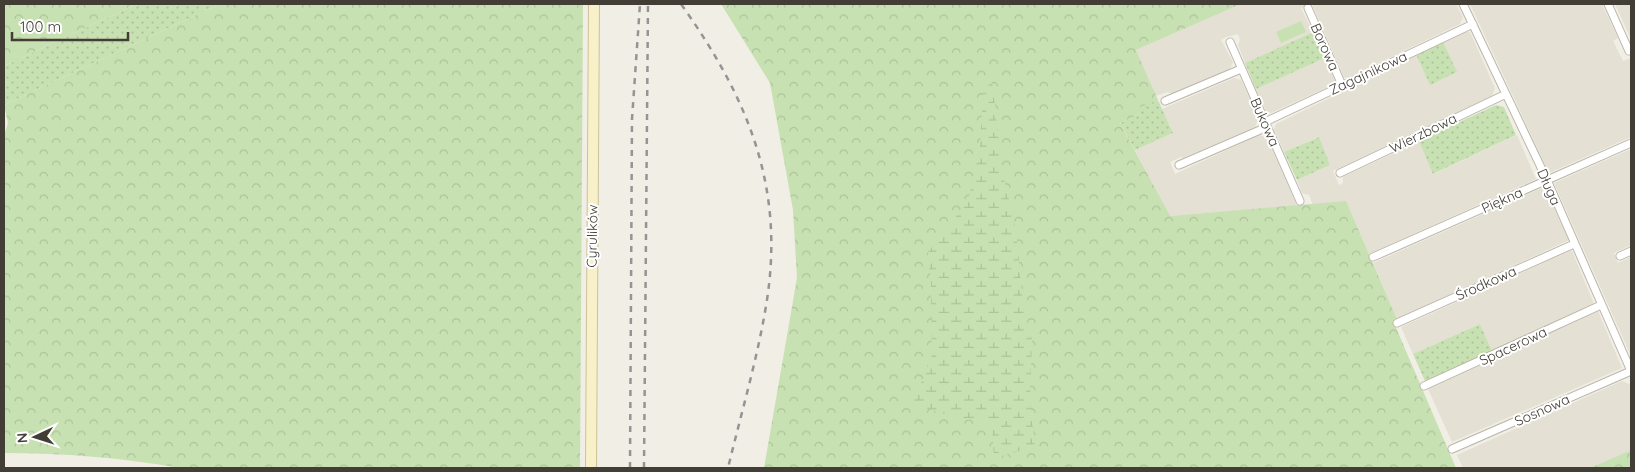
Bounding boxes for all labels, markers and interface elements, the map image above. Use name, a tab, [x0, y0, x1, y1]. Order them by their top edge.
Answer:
scale bar	[12, 10, 129, 42]
text: 100 m	[20, 17, 61, 36]
street label: Borowa	[1307, 20, 1343, 74]
street label: Zagajnikowa	[1326, 47, 1410, 99]
street label: Bukowa	[1246, 95, 1284, 149]
street label: Wierzbowa	[1386, 109, 1460, 157]
street label: Długa	[1533, 166, 1565, 208]
street label: Piękna	[1479, 183, 1525, 217]
street label: Cyrulików	[582, 204, 602, 268]
street label: Środkowa	[1453, 262, 1519, 304]
street label: Spacerowa	[1476, 323, 1550, 369]
street label: Sosnowa	[1512, 390, 1572, 430]
north arrow	[10, 412, 60, 462]
text: N	[13, 432, 31, 444]

